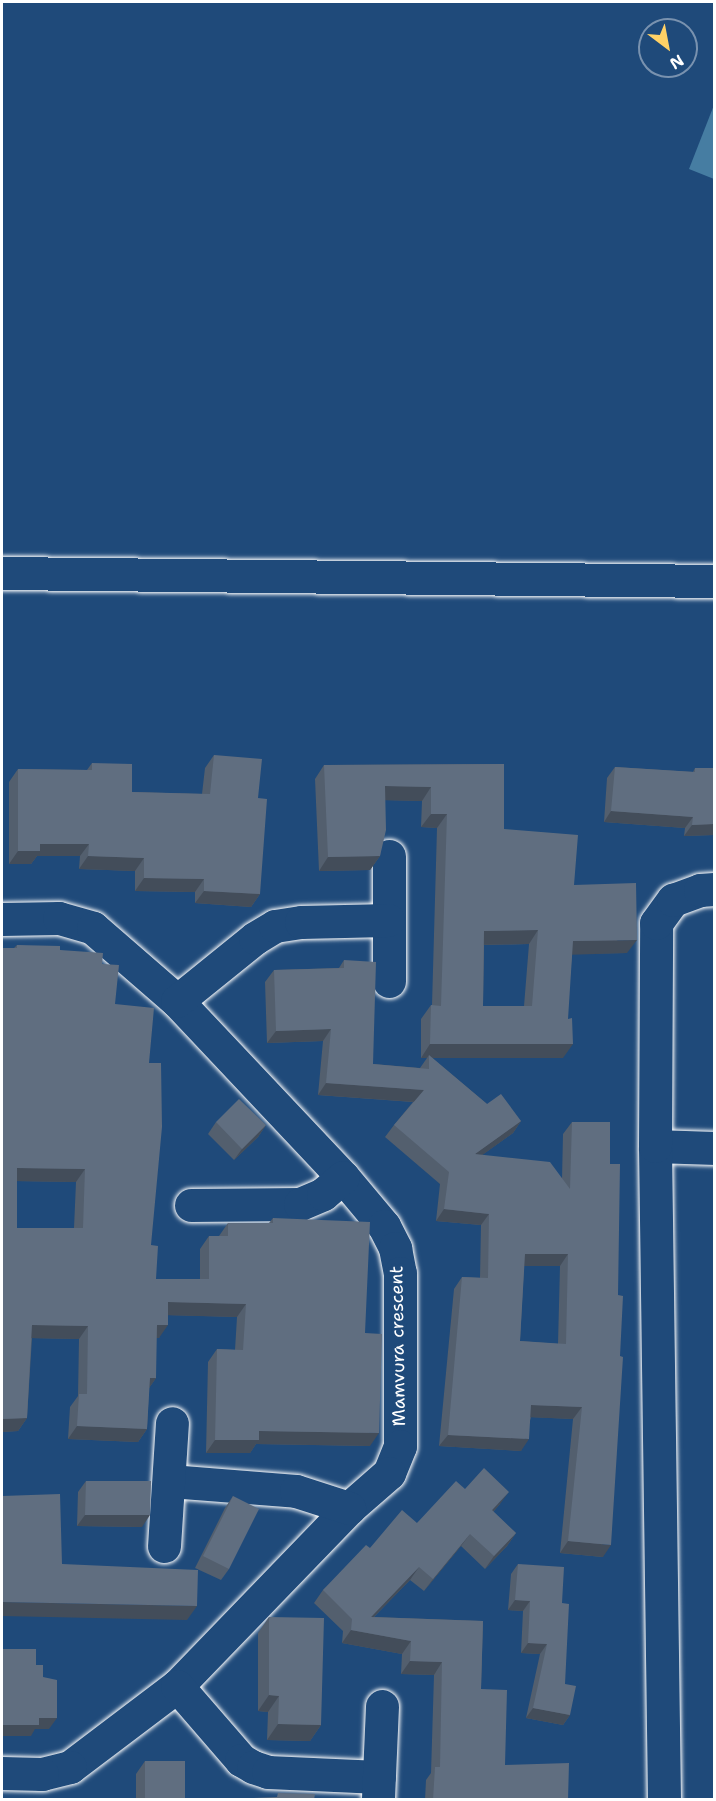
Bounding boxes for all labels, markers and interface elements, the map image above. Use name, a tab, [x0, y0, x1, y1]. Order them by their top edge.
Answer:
north arrow	[638, 18, 698, 78]
text: N	[666, 50, 688, 74]
street label: Mamvura crescent	[386, 1266, 410, 1426]

